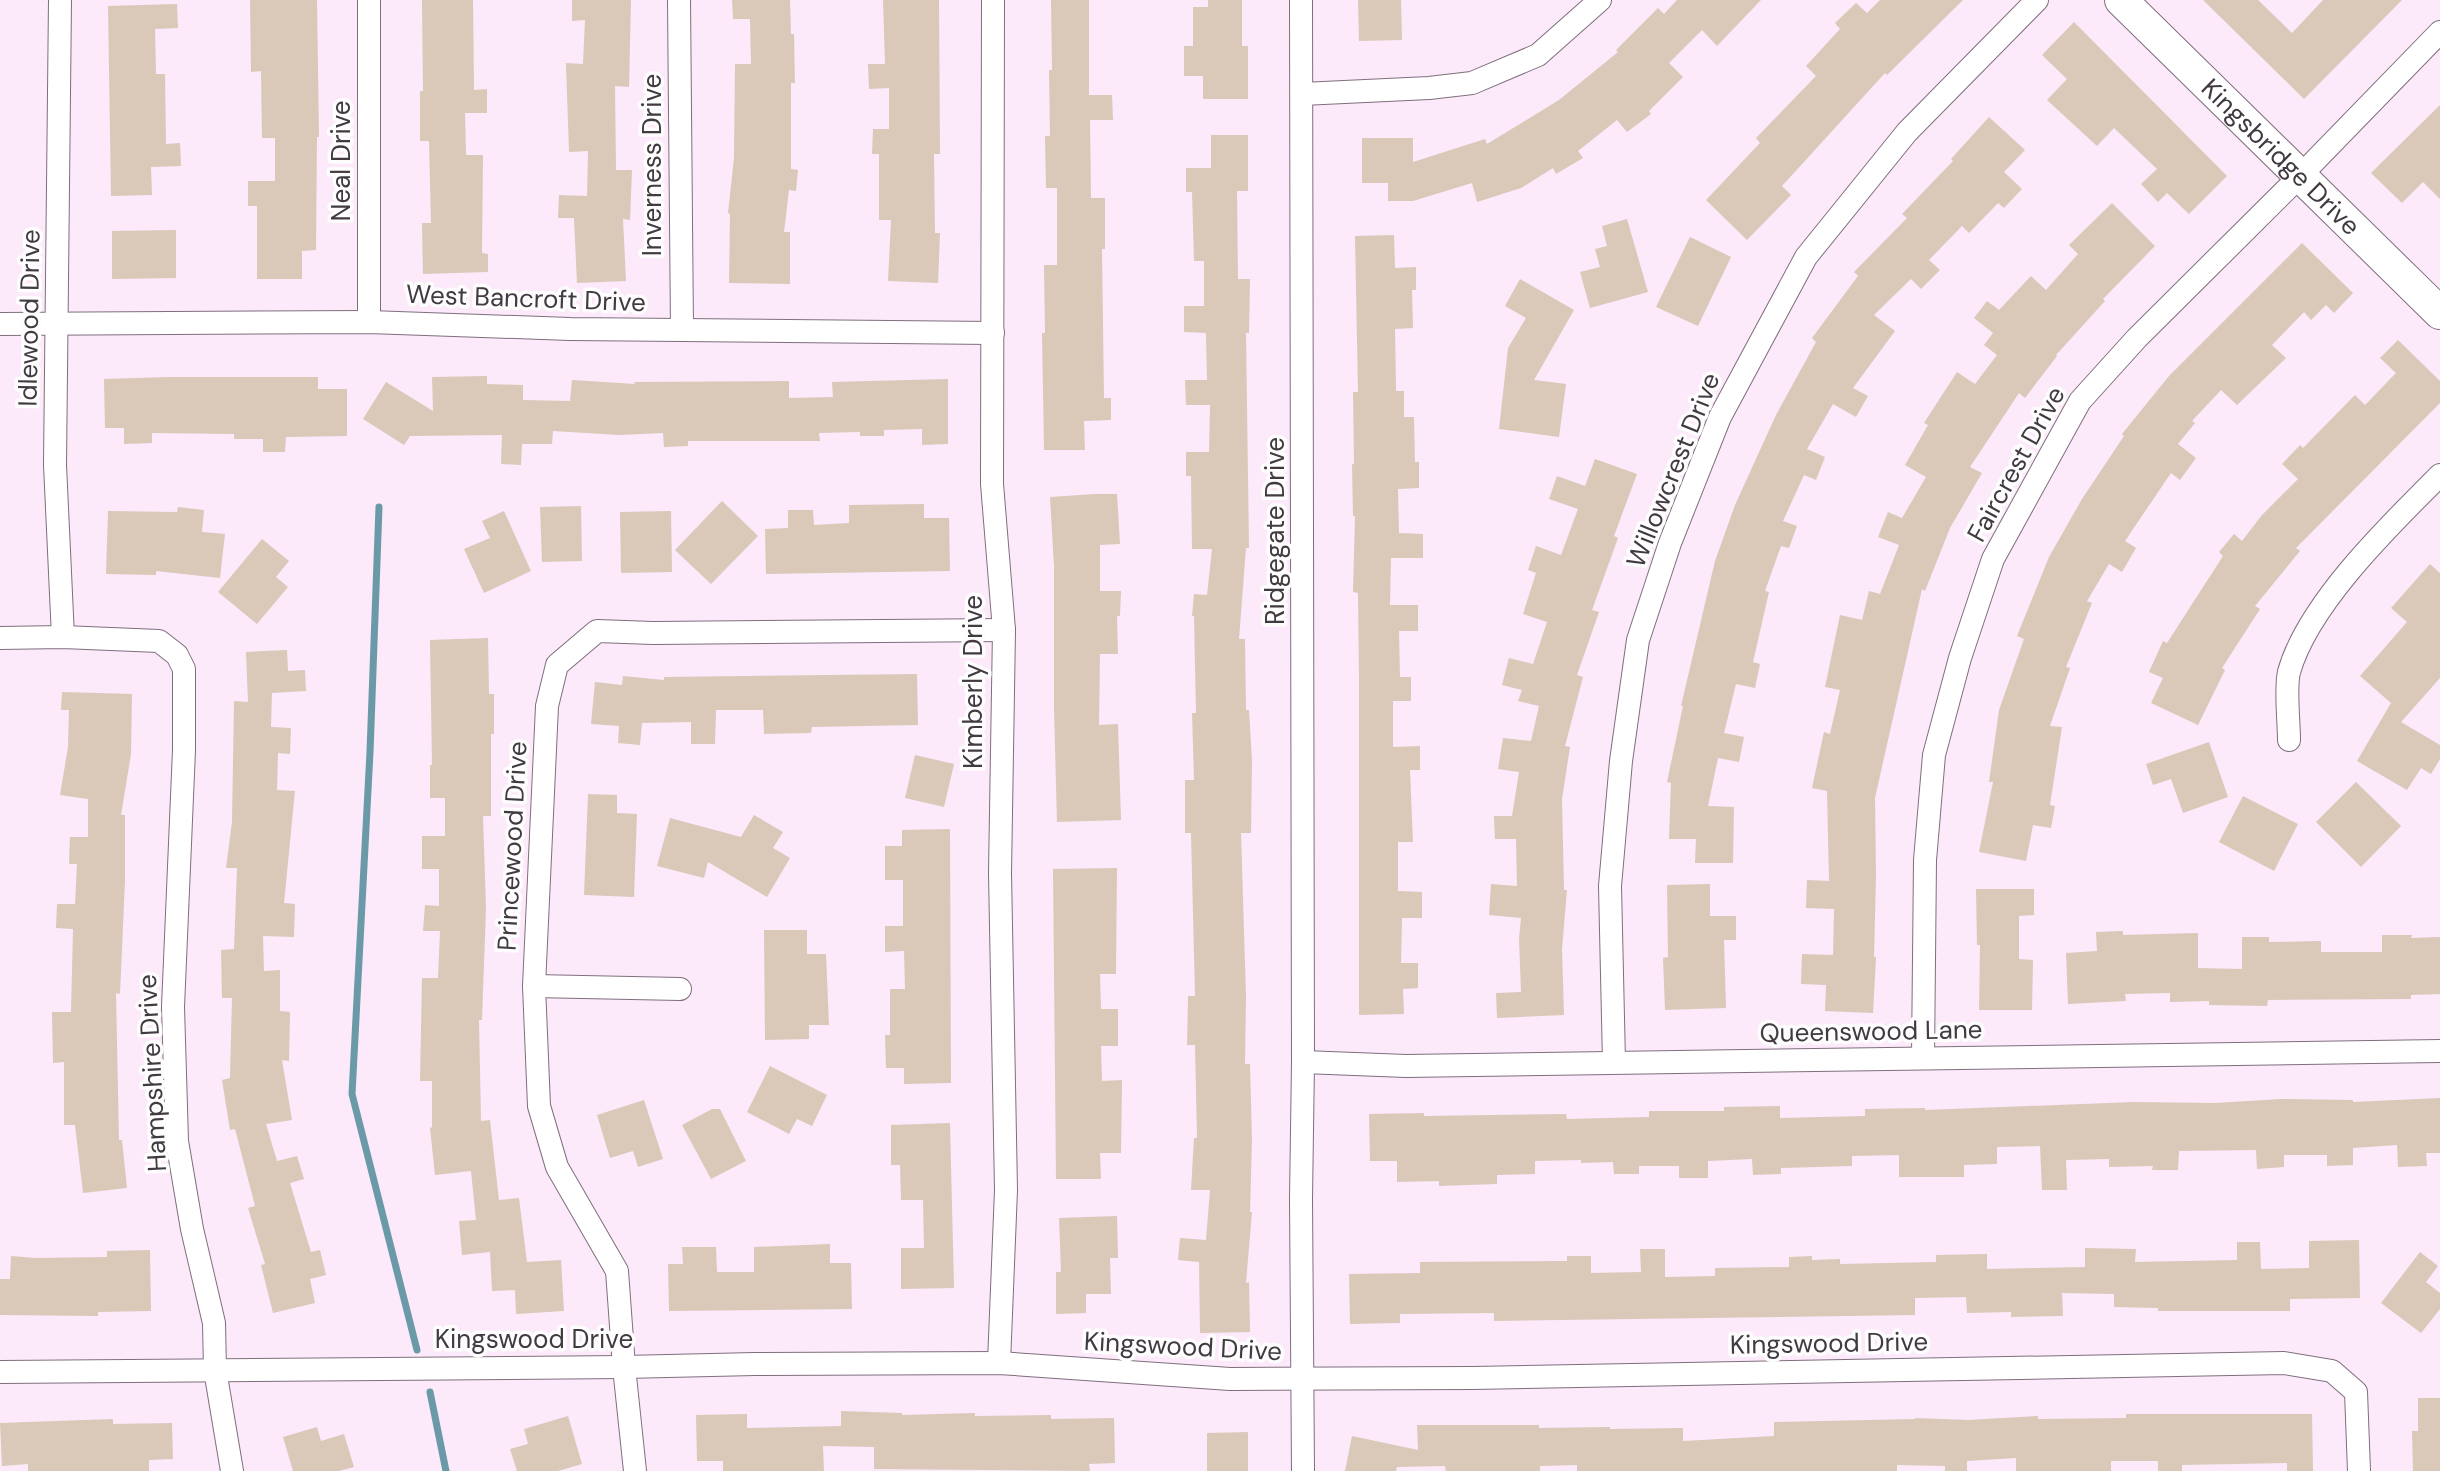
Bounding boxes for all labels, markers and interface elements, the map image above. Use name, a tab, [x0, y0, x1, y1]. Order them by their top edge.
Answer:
street label: Kingsbridge Drive	[2194, 71, 2368, 242]
street label: Inverness Drive	[635, 74, 669, 256]
street label: Neal Drive	[324, 100, 358, 222]
street label: Idlewood Drive	[10, 229, 48, 407]
street label: West Bancroft Drive	[406, 277, 646, 319]
street label: Willowcrest Drive	[1618, 368, 1728, 572]
street label: Faircrest Drive	[1959, 380, 2073, 548]
street label: Ridgegate Drive	[1258, 437, 1292, 625]
street label: Kimberly Drive	[956, 595, 990, 769]
street label: Princewood Drive	[490, 740, 534, 952]
street label: Hampshire Drive	[130, 973, 174, 1173]
street label: Queenswood Lane	[1759, 1012, 1983, 1050]
street label: Kingswood Drive	[435, 1322, 633, 1356]
street label: Kingswood Drive	[1083, 1324, 1283, 1368]
street label: Kingswood Drive	[1730, 1324, 1928, 1362]

